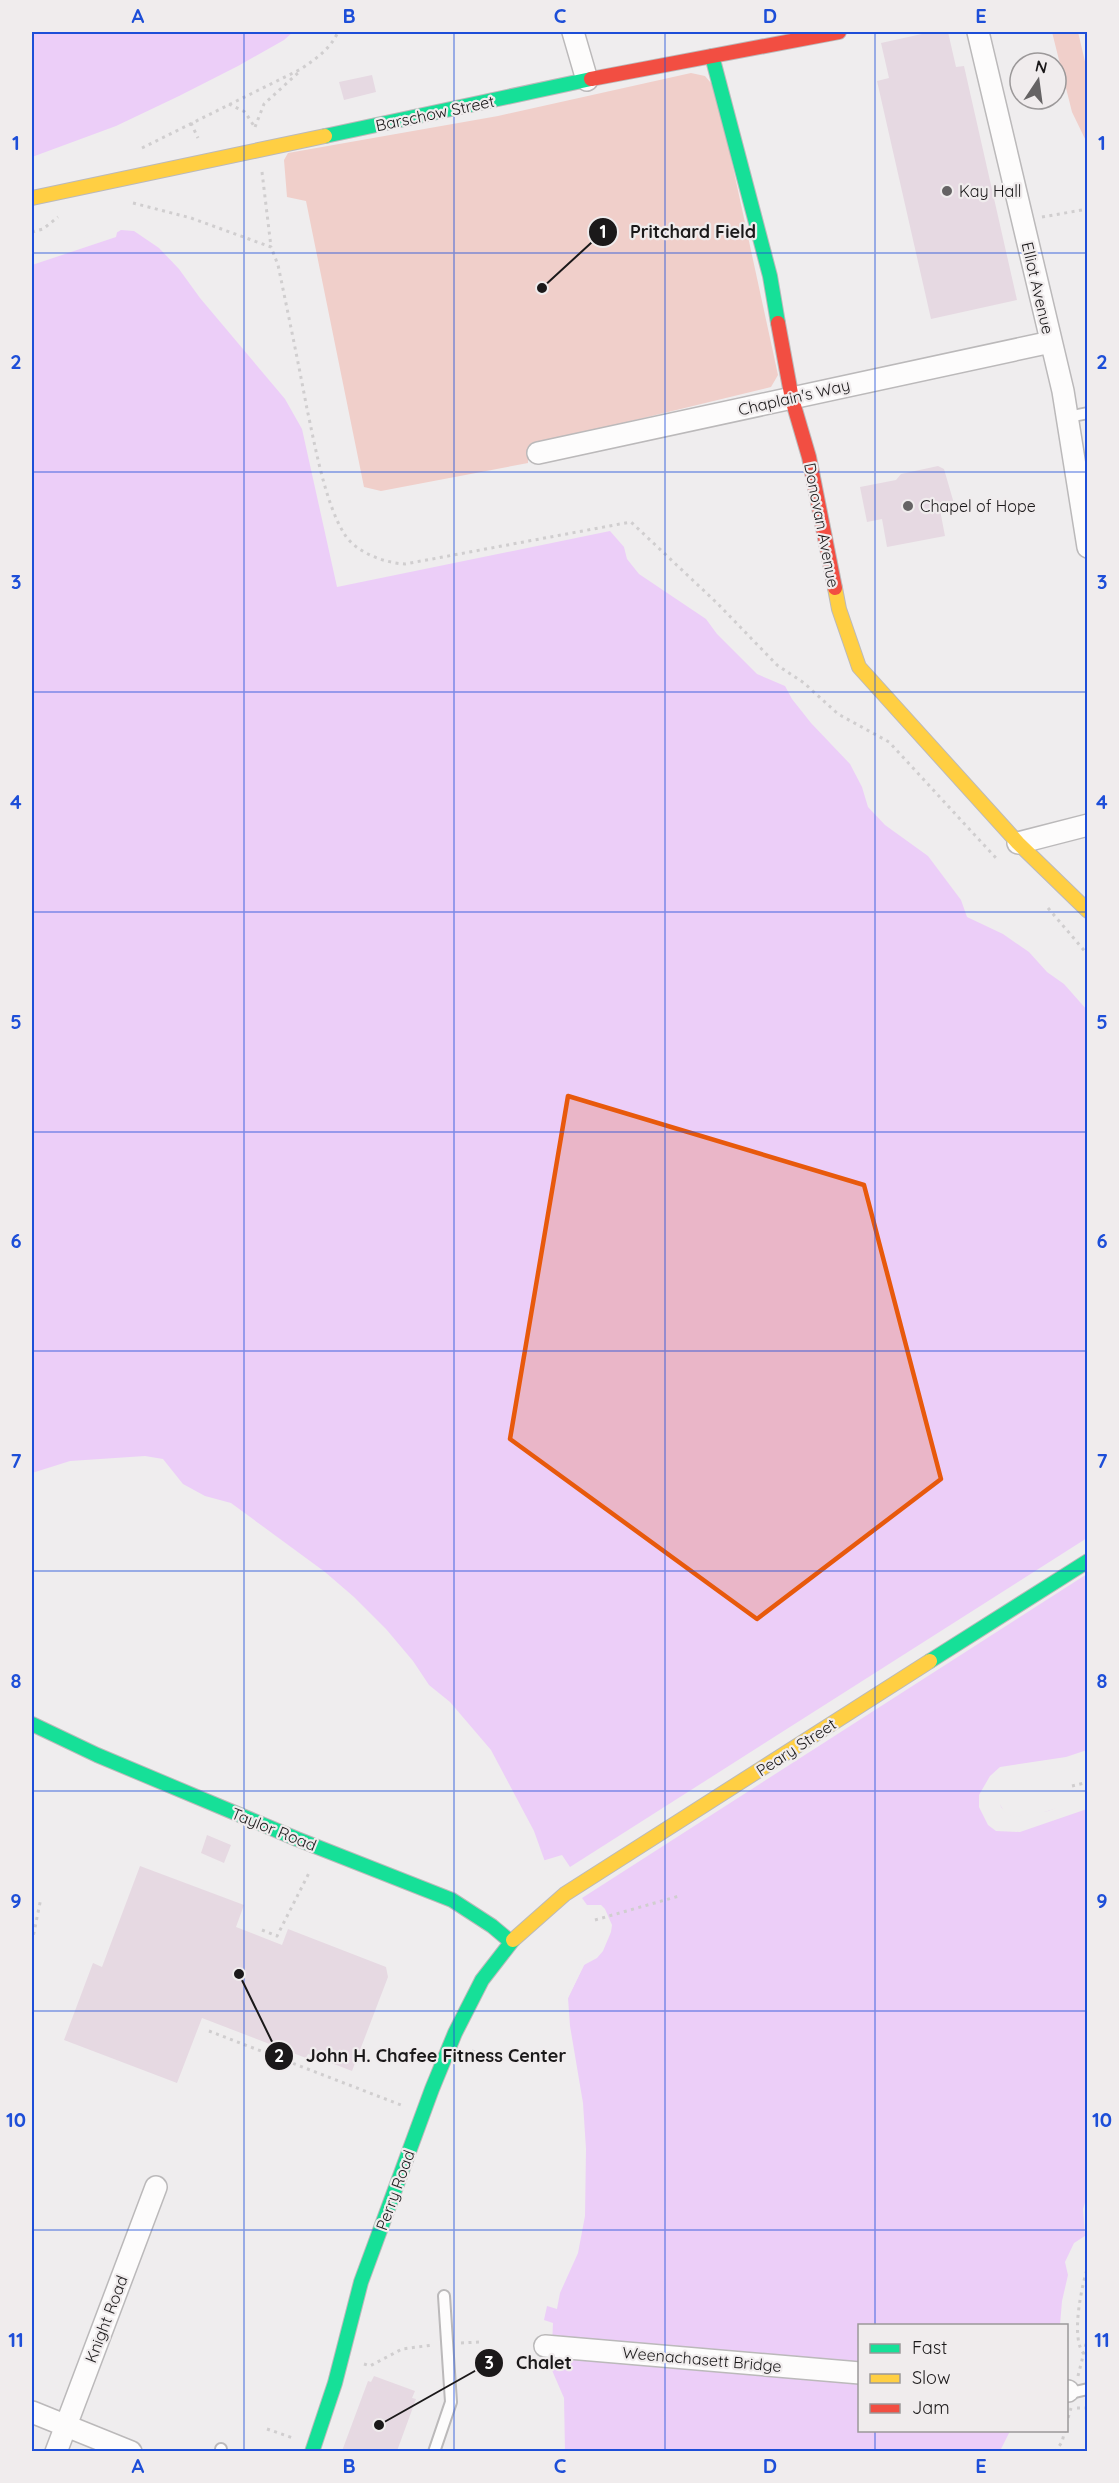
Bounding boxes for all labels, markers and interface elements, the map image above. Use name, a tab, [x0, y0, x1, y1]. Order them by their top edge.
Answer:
text: A	[132, 3, 145, 28]
text: B	[342, 3, 356, 28]
text: C	[554, 3, 567, 28]
text: D	[763, 3, 777, 28]
text: E	[975, 3, 987, 28]
north arrow	[1008, 51, 1068, 111]
text: N	[1033, 55, 1049, 77]
street label: Barschow Street	[374, 91, 496, 135]
text: 1	[12, 130, 20, 155]
text: 1	[1098, 130, 1106, 155]
place label: Kay Hall	[959, 181, 1022, 201]
marker: Kay Hall	[940, 184, 954, 198]
callout: Pritchard Field	[588, 214, 768, 250]
text: 1	[599, 220, 607, 243]
text: Pritchard Field	[630, 220, 756, 243]
street label: Elliot Avenue	[1018, 240, 1058, 336]
text: 2	[10, 349, 22, 374]
text: 2	[1096, 349, 1108, 374]
street label: Chaplain's Way	[736, 374, 852, 420]
street label: Donovan Avenue	[800, 461, 844, 589]
place label: Chapel of Hope	[920, 496, 1036, 516]
marker: Chapel of Hope	[901, 499, 915, 513]
text: 3	[11, 569, 21, 594]
text: 3	[1097, 569, 1107, 594]
text: 4	[10, 789, 22, 814]
text: 4	[1096, 789, 1108, 814]
text: 5	[10, 1009, 22, 1034]
text: 5	[1096, 1009, 1108, 1034]
text: 6	[10, 1228, 22, 1253]
text: 6	[1096, 1228, 1108, 1253]
text: 7	[11, 1448, 22, 1473]
text: 7	[1097, 1448, 1108, 1473]
text: 8	[11, 1668, 22, 1693]
text: 8	[1097, 1668, 1108, 1693]
street label: Peary Street	[752, 1714, 840, 1780]
street label: Taylor Road	[228, 1803, 320, 1855]
text: 9	[10, 1888, 22, 1913]
text: 9	[1096, 1888, 1108, 1913]
callout: John H. Chafee Fitness Center	[264, 2038, 579, 2074]
text: 2	[274, 2044, 284, 2067]
text: John H. Chafee Fitness Center	[306, 2044, 566, 2067]
text: 10	[6, 2107, 26, 2132]
text: 10	[1092, 2107, 1112, 2132]
street label: Perry Road	[371, 2147, 419, 2233]
street label: Knight Road	[80, 2273, 132, 2365]
legend	[858, 2324, 1068, 2432]
text: 11	[8, 2327, 24, 2352]
text: 11	[1094, 2327, 1110, 2352]
text: Fast	[912, 2336, 947, 2359]
street label: Weenachasett Bridge	[622, 2342, 782, 2376]
callout: Chalet	[474, 2345, 584, 2381]
text: 3	[484, 2351, 494, 2374]
text: Chalet	[516, 2351, 572, 2374]
text: Slow	[912, 2366, 950, 2389]
text: Jam	[912, 2396, 950, 2419]
text: A	[132, 2453, 145, 2478]
text: B	[342, 2453, 356, 2478]
text: C	[554, 2453, 567, 2478]
text: D	[763, 2453, 777, 2478]
text: E	[975, 2453, 987, 2478]

